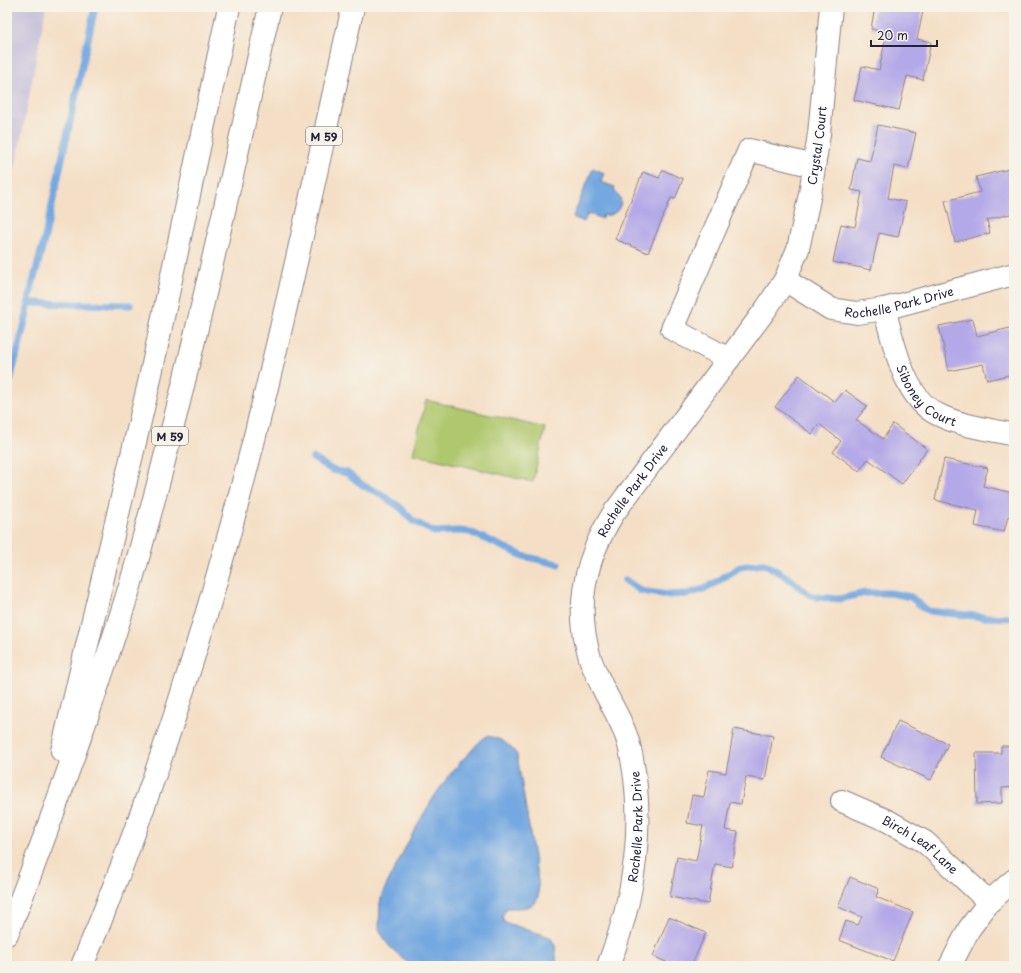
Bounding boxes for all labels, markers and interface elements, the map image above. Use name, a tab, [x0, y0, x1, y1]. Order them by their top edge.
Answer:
scale bar	[871, 22, 937, 48]
text: 20 m	[877, 26, 908, 44]
street label: Crystal Court	[802, 105, 831, 186]
road number: M 59	[306, 127, 342, 145]
street label: Rochelle Park Drive	[843, 282, 956, 322]
street label: Siboney Court	[892, 362, 959, 430]
road number: M 59	[152, 427, 188, 445]
street label: Rochelle Park Drive	[593, 440, 672, 540]
street label: Rochelle Park Drive	[623, 770, 646, 884]
street label: Birch Leaf Lane	[879, 810, 963, 878]

